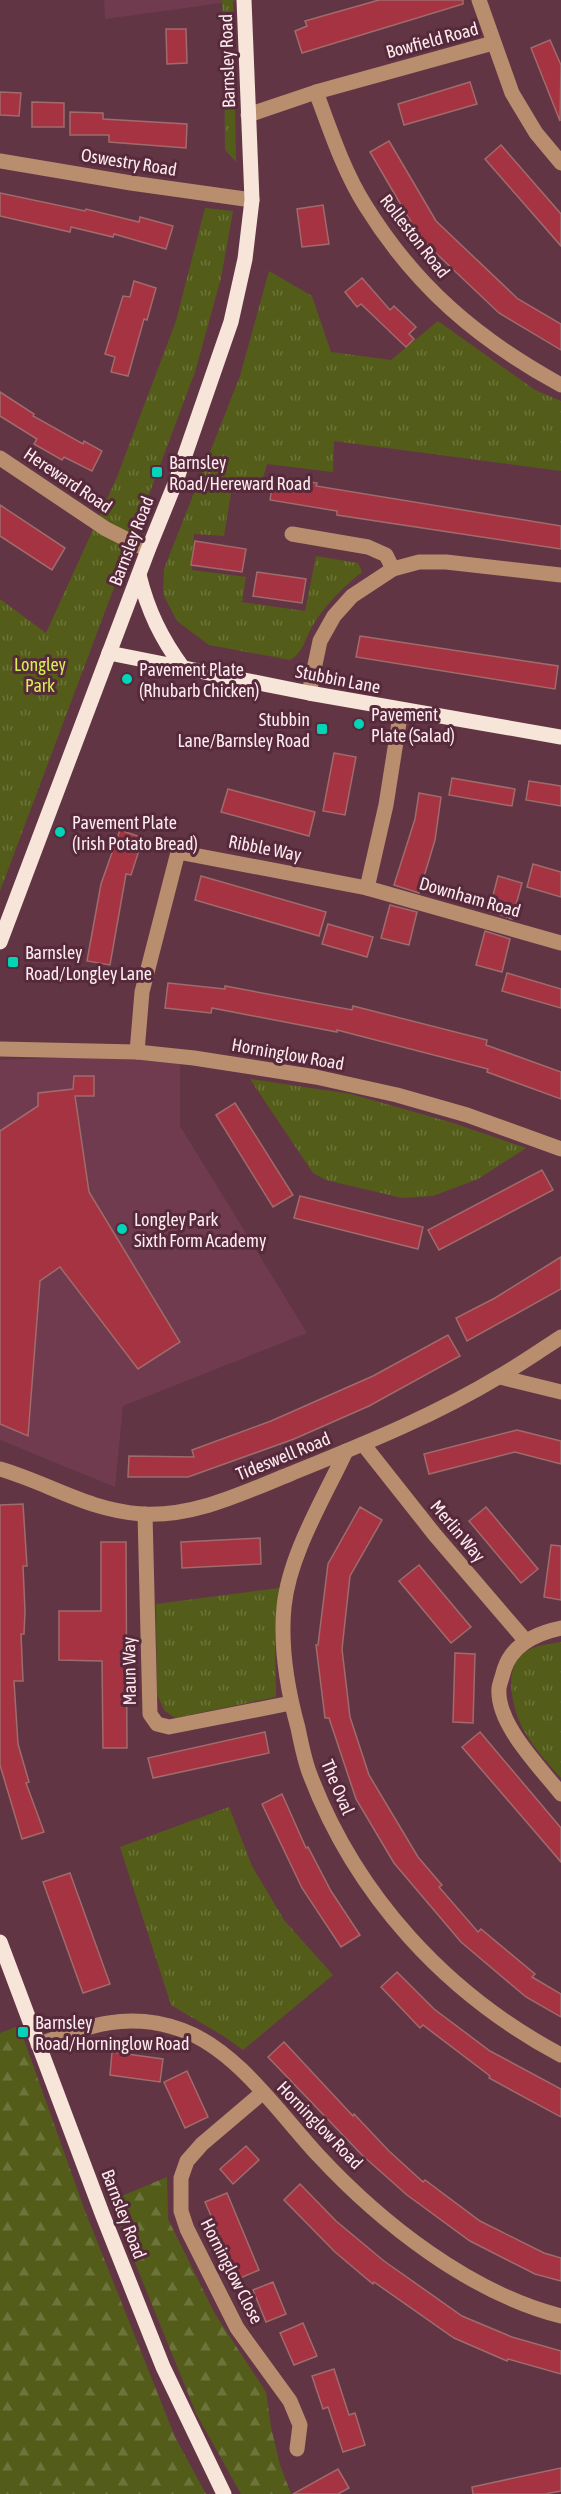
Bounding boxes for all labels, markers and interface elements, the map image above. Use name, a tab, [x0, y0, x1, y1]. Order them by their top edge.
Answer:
street label: Barnsley Road	[215, 14, 239, 108]
street label: Bowfield Road	[383, 18, 481, 62]
street label: Oswestry Road	[80, 144, 178, 180]
street label: Rolleston Road	[376, 190, 454, 282]
street label: Hereward Road	[20, 443, 116, 517]
place label: Barnsley Road/Hereward Road	[169, 452, 311, 494]
marker: Barnsley Road/Hereward Road	[150, 465, 164, 479]
street label: Barnsley Road	[104, 493, 158, 589]
park label: Longley Park	[14, 654, 66, 696]
place label: Pavement Plate (Rhubarb Chicken)	[139, 659, 259, 701]
street label: Stubbin Lane	[294, 660, 382, 698]
marker: Pavement Plate (Rhubarb Chicken)	[120, 672, 134, 686]
place label: Pavement Plate (Salad)	[371, 704, 455, 746]
place label: Stubbin Lane/Barnsley Road	[178, 709, 310, 751]
marker: Pavement Plate (Salad)	[352, 717, 366, 731]
marker: Stubbin Lane/Barnsley Road	[315, 722, 329, 736]
place label: Pavement Plate (Irish Potato Bread)	[72, 812, 198, 854]
marker: Pavement Plate (Irish Potato Bread)	[53, 825, 67, 839]
street label: Ribble Way	[227, 831, 303, 865]
street label: Downham Road	[417, 872, 523, 922]
place label: Barnsley Road/Longley Lane	[25, 942, 152, 984]
marker: Barnsley Road/Longley Lane	[6, 955, 20, 969]
street label: Horninglow Road	[230, 1034, 346, 1074]
place label: Longley Park Sixth Form Academy	[134, 1209, 266, 1251]
marker: Longley Park Sixth Form Academy	[115, 1222, 129, 1236]
street label: Tideswell Road	[233, 1428, 333, 1484]
street label: Merlin Way	[426, 1496, 490, 1566]
street label: Maun Way	[118, 1637, 140, 1705]
street label: The Oval	[317, 1756, 359, 1818]
place label: Barnsley Road/Horninglow Road	[35, 2012, 189, 2054]
marker: Barnsley Road/Horninglow Road	[16, 2025, 30, 2039]
street label: Horninglow Road	[273, 2077, 367, 2173]
street label: Barnsley Road	[97, 2166, 151, 2262]
street label: Horninglow Close	[196, 2215, 268, 2327]

